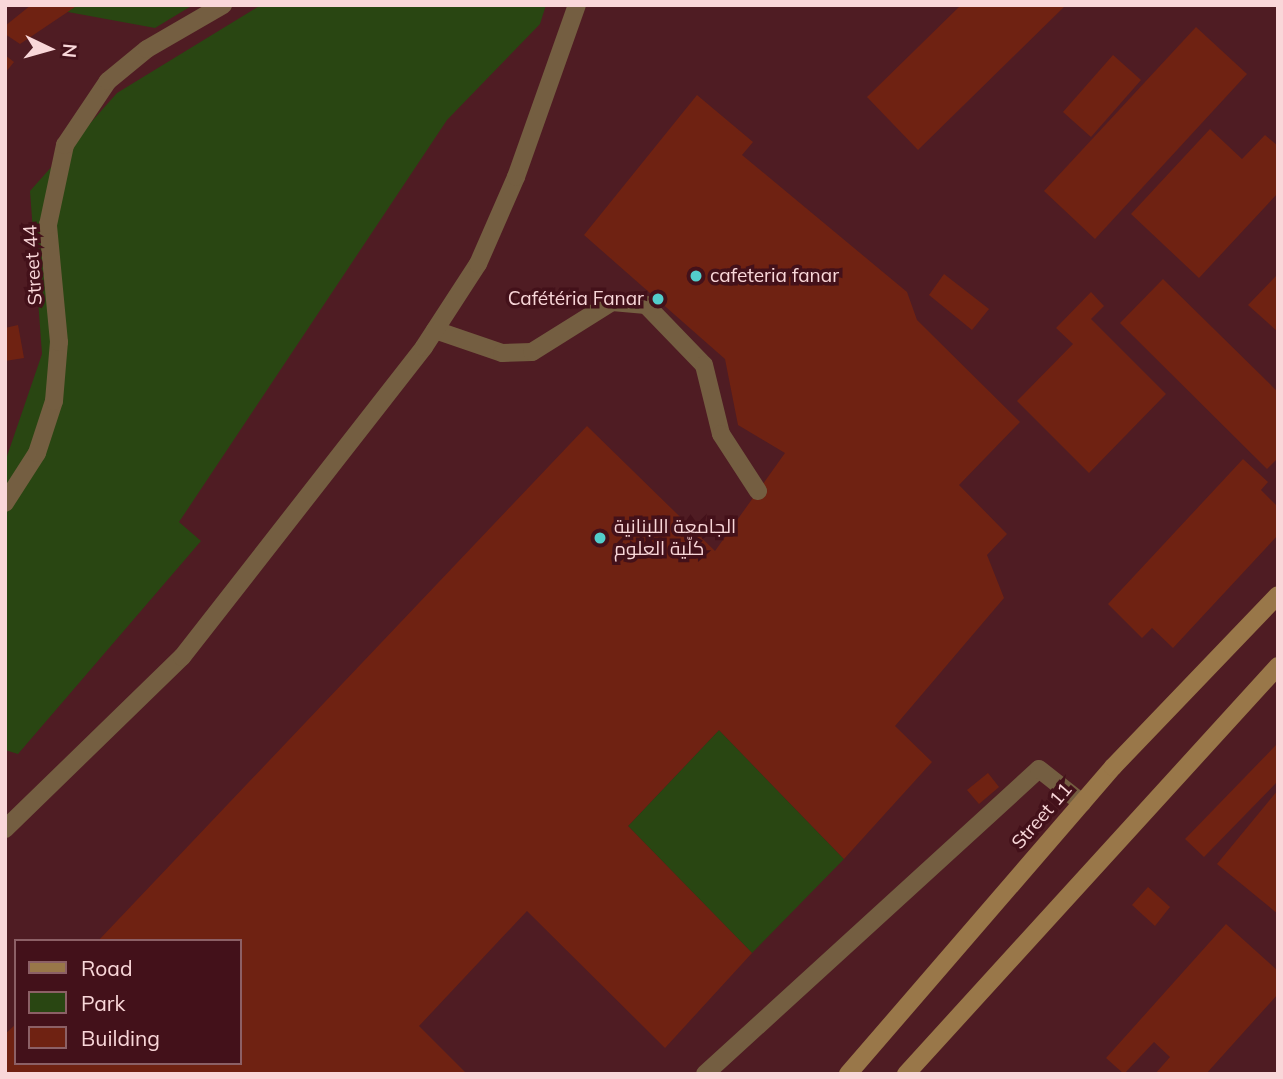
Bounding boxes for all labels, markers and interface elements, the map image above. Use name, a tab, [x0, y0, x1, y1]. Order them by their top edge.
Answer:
north arrow	[14, 14, 84, 84]
text: N	[57, 43, 83, 59]
street label: Street 44	[19, 224, 47, 306]
place label: cafeteria fanar	[710, 265, 839, 287]
marker: cafeteria fanar	[688, 268, 704, 284]
place label: Cafétéria Fanar	[508, 288, 644, 310]
marker: Cafétéria Fanar	[650, 291, 666, 307]
place label: الجامعة اللبنانية كلّية العلوم	[614, 516, 736, 560]
marker: الجامعة اللبنانية كلّية العلوم	[592, 530, 608, 546]
street label: Street 11	[1007, 778, 1077, 854]
legend	[14, 939, 242, 1065]
text: Road	[81, 955, 132, 981]
text: Park	[81, 990, 125, 1016]
text: Building	[81, 1025, 160, 1051]

